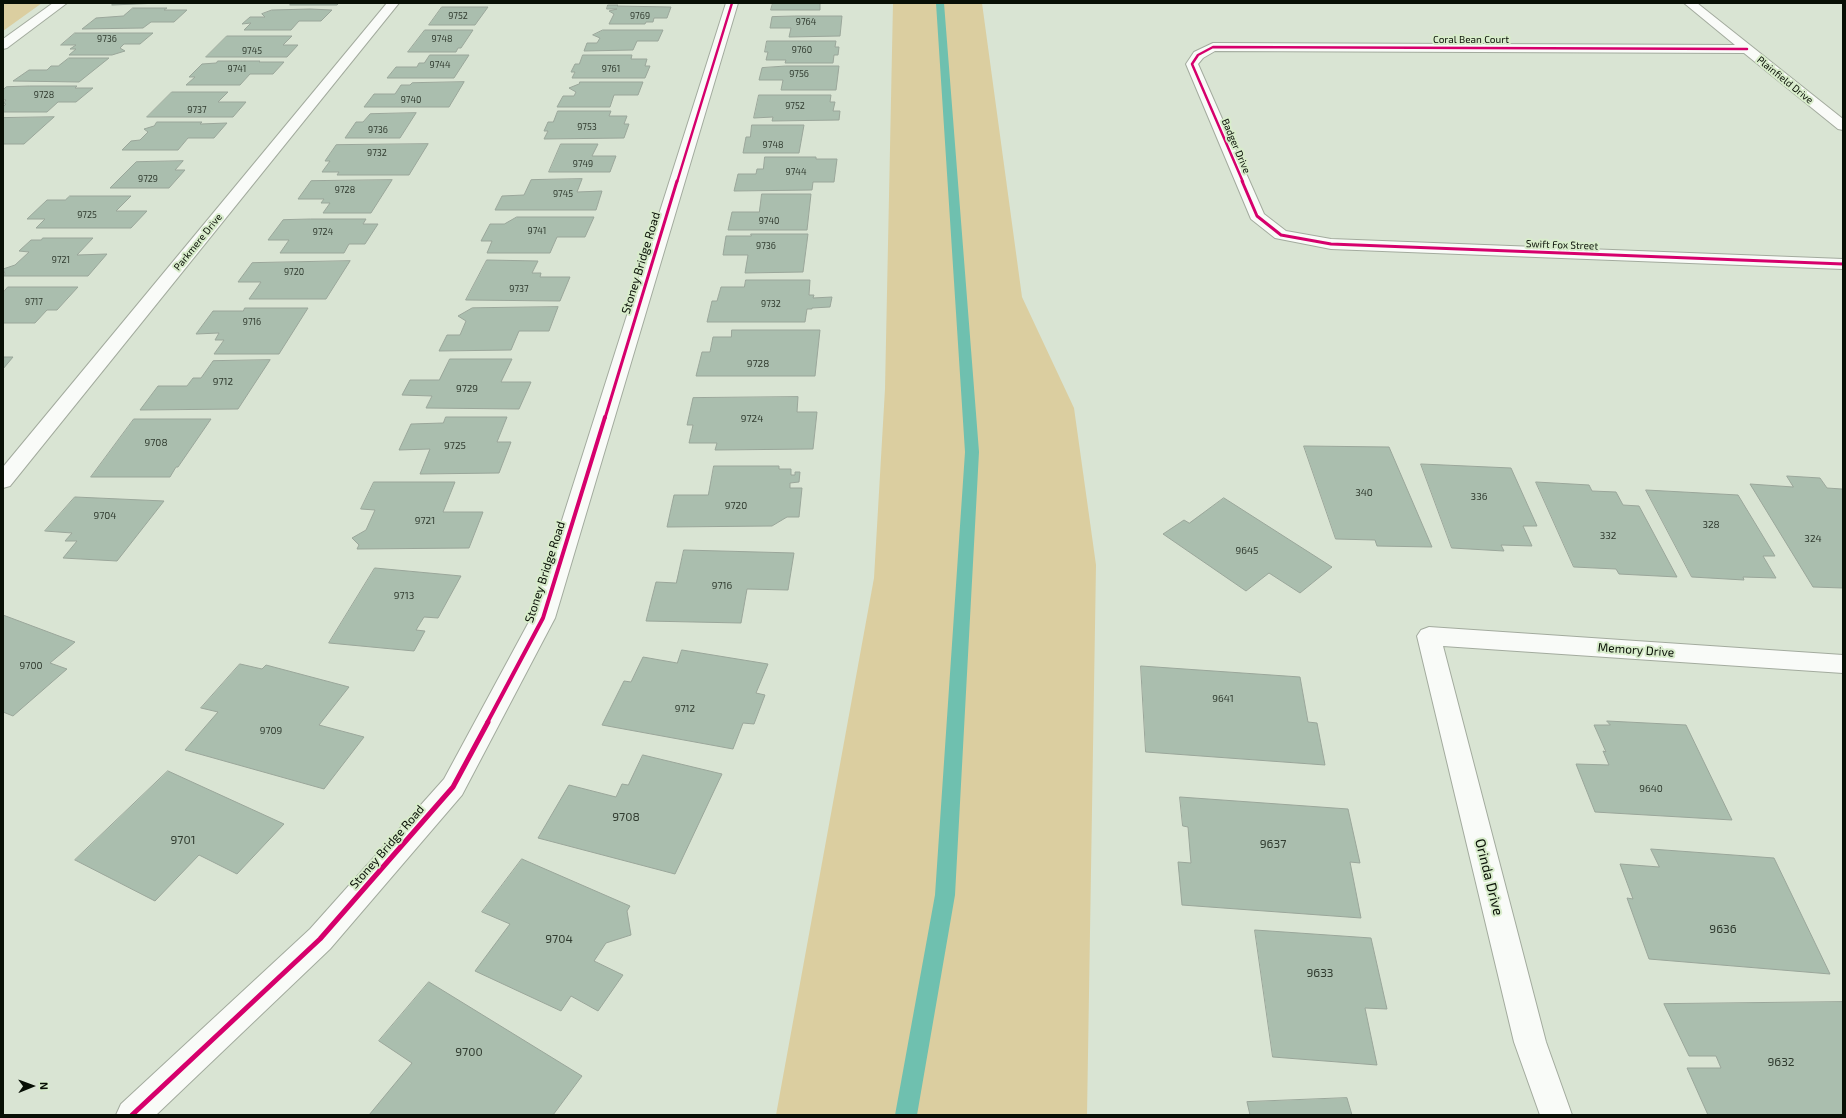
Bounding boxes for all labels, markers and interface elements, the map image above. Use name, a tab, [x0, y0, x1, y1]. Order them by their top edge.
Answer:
house number: 9752	[448, 11, 468, 21]
house number: 9769	[630, 11, 650, 21]
house number: 9764	[796, 17, 816, 27]
house number: 9736	[97, 34, 117, 44]
house number: 9748	[432, 34, 452, 44]
street label: Coral Bean Court	[1433, 34, 1509, 46]
house number: 9760	[792, 45, 812, 55]
house number: 9745	[242, 46, 262, 56]
street label: Plainfield Drive	[1755, 54, 1815, 106]
house number: 9744	[430, 60, 450, 70]
house number: 9741	[228, 64, 246, 74]
house number: 9761	[602, 64, 620, 74]
house number: 9756	[789, 69, 809, 79]
house number: 9728	[34, 90, 54, 100]
house number: 9740	[401, 95, 421, 105]
house number: 9752	[785, 101, 805, 111]
house number: 9737	[187, 105, 207, 115]
street label: Badger Drive	[1219, 117, 1253, 175]
house number: 9753	[577, 122, 597, 132]
house number: 9736	[368, 125, 388, 135]
house number: 9748	[763, 140, 783, 150]
house number: 9732	[367, 148, 387, 158]
house number: 9749	[573, 159, 593, 169]
house number: 9744	[786, 167, 806, 177]
house number: 9729	[138, 174, 158, 184]
house number: 9728	[335, 185, 355, 195]
house number: 9745	[553, 189, 573, 199]
house number: 9725	[77, 210, 97, 220]
street label: Stoney Bridge Road	[619, 210, 663, 316]
street label: Parkmere Drive	[171, 211, 225, 273]
house number: 9740	[759, 216, 779, 226]
house number: 9741	[528, 226, 546, 236]
house number: 9724	[313, 227, 333, 237]
street label: Swift Fox Street	[1526, 238, 1598, 252]
house number: 9736	[756, 241, 776, 251]
house number: 9721	[52, 255, 70, 265]
house number: 9720	[284, 267, 304, 277]
house number: 9737	[509, 284, 529, 294]
house number: 9717	[25, 297, 43, 307]
house number: 9732	[761, 299, 781, 309]
house number: 9716	[243, 317, 261, 327]
house number: 9728	[747, 358, 769, 370]
house number: 9712	[213, 376, 233, 388]
house number: 9729	[456, 383, 478, 395]
house number: 9724	[741, 413, 763, 425]
house number: 9708	[145, 437, 167, 449]
house number: 9725	[444, 440, 466, 452]
house number: 340	[1355, 487, 1373, 499]
house number: 336	[1471, 491, 1487, 503]
house number: 9720	[725, 500, 747, 512]
house number: 9704	[93, 510, 117, 522]
house number: 9721	[415, 515, 435, 527]
street label: Stoney Bridge Road	[522, 519, 568, 625]
house number: 328	[1702, 519, 1720, 531]
house number: 332	[1600, 530, 1616, 542]
house number: 324	[1804, 533, 1822, 545]
house number: 9645	[1236, 545, 1258, 557]
house number: 9716	[712, 580, 732, 592]
house number: 9713	[394, 590, 414, 602]
street label: Memory Drive	[1597, 640, 1675, 660]
house number: 9700	[20, 660, 42, 672]
house number: 9641	[1212, 693, 1234, 705]
house number: 9712	[675, 703, 695, 715]
house number: 9709	[260, 725, 282, 737]
house number: 9640	[1639, 783, 1663, 795]
street label: Stoney Bridge Road	[347, 802, 427, 892]
house number: 9708	[612, 810, 640, 824]
house number: 9701	[170, 833, 196, 847]
house number: 9637	[1260, 837, 1286, 851]
street label: Orinda Drive	[1471, 837, 1507, 917]
house number: 9636	[1709, 922, 1737, 936]
house number: 9704	[545, 932, 573, 946]
house number: 9633	[1306, 966, 1334, 980]
house number: 9700	[455, 1045, 483, 1059]
house number: 9632	[1767, 1055, 1795, 1069]
north arrow	[12, 1066, 52, 1106]
text: N	[38, 1082, 51, 1090]

